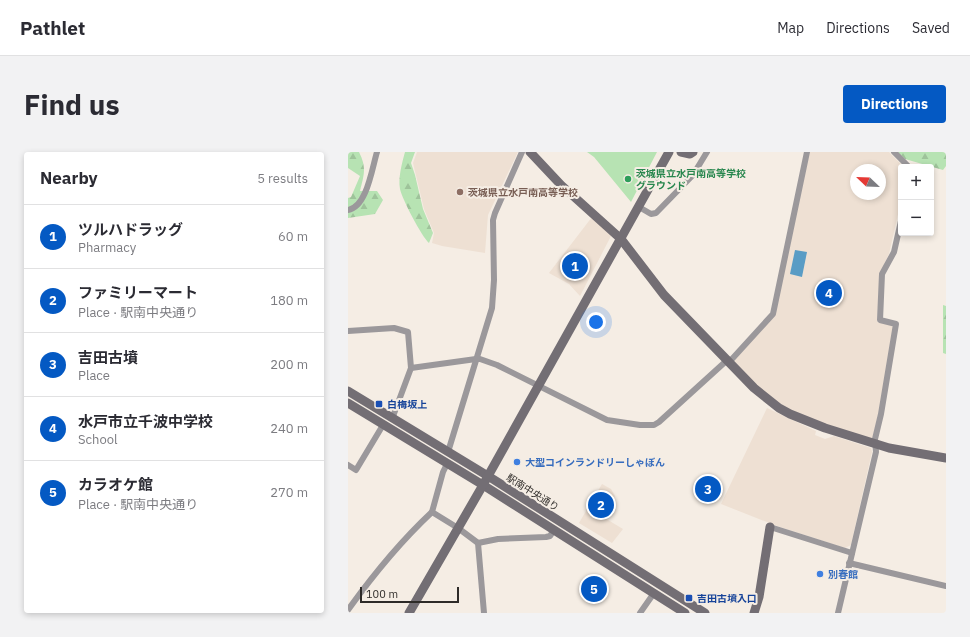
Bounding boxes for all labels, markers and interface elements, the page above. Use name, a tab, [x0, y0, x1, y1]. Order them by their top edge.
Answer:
text: Pathlet	[20, 16, 85, 40]
text: Map	[777, 19, 804, 37]
text: Directions	[826, 19, 890, 37]
text: Saved	[912, 19, 950, 37]
button: Directions	[843, 85, 946, 123]
text: Find us	[24, 86, 120, 123]
north arrow	[850, 164, 886, 200]
map controls	[898, 164, 934, 236]
button: +	[898, 164, 934, 200]
text: Nearby	[40, 167, 98, 189]
place label: 茨城県立水戸南高等学校 グラウンド	[636, 167, 746, 192]
text: 5 results	[257, 170, 308, 187]
marker: 茨城県立水戸南高等学校 グラウンド	[623, 174, 633, 184]
place label: 茨城県立水戸南高等学校	[468, 186, 578, 199]
marker: 茨城県立水戸南高等学校	[455, 187, 465, 197]
button: −	[898, 200, 934, 236]
text: ツルハドラッグ	[78, 220, 183, 239]
text: 1	[49, 228, 57, 245]
text: 60 m	[278, 228, 308, 245]
text: Pharmacy	[78, 239, 136, 256]
pin: 1	[562, 251, 588, 281]
pin: 4	[816, 278, 842, 308]
text: ファミリーマート	[78, 283, 198, 302]
text: 2	[49, 292, 57, 309]
text: 180 m	[270, 292, 308, 309]
text: Place · 駅南中央通り	[78, 304, 198, 321]
your location	[586, 312, 606, 332]
text: 吉田古墳	[78, 348, 138, 367]
text: 3	[49, 356, 57, 373]
text: 200 m	[270, 356, 308, 373]
text: Place	[78, 367, 110, 384]
place label: 白梅坂上	[387, 398, 427, 411]
marker: 白梅坂上	[374, 399, 384, 409]
text: 水戸市立千波中学校	[78, 412, 213, 431]
text: 4	[49, 420, 57, 437]
text: 240 m	[270, 420, 308, 437]
text: School	[78, 431, 118, 448]
place label: 大型コインランドリーしゃぼん	[525, 456, 665, 469]
marker: 大型コインランドリーしゃぼん	[512, 457, 522, 467]
street label: 駅南中央通り	[504, 471, 562, 514]
pin: 3	[695, 474, 721, 504]
text: カラオケ館	[78, 475, 153, 494]
text: 5	[49, 484, 57, 501]
text: 270 m	[270, 484, 308, 501]
pin: 2	[588, 490, 614, 520]
text: Place · 駅南中央通り	[78, 496, 198, 513]
place label: 別春館	[828, 568, 858, 581]
marker: 別春館	[815, 569, 825, 579]
pin: 5	[581, 574, 607, 604]
scale bar	[360, 585, 459, 604]
text: 100 m	[366, 587, 398, 601]
place label: 吉田古墳入口	[697, 592, 757, 605]
marker: 吉田古墳入口	[684, 593, 694, 603]

